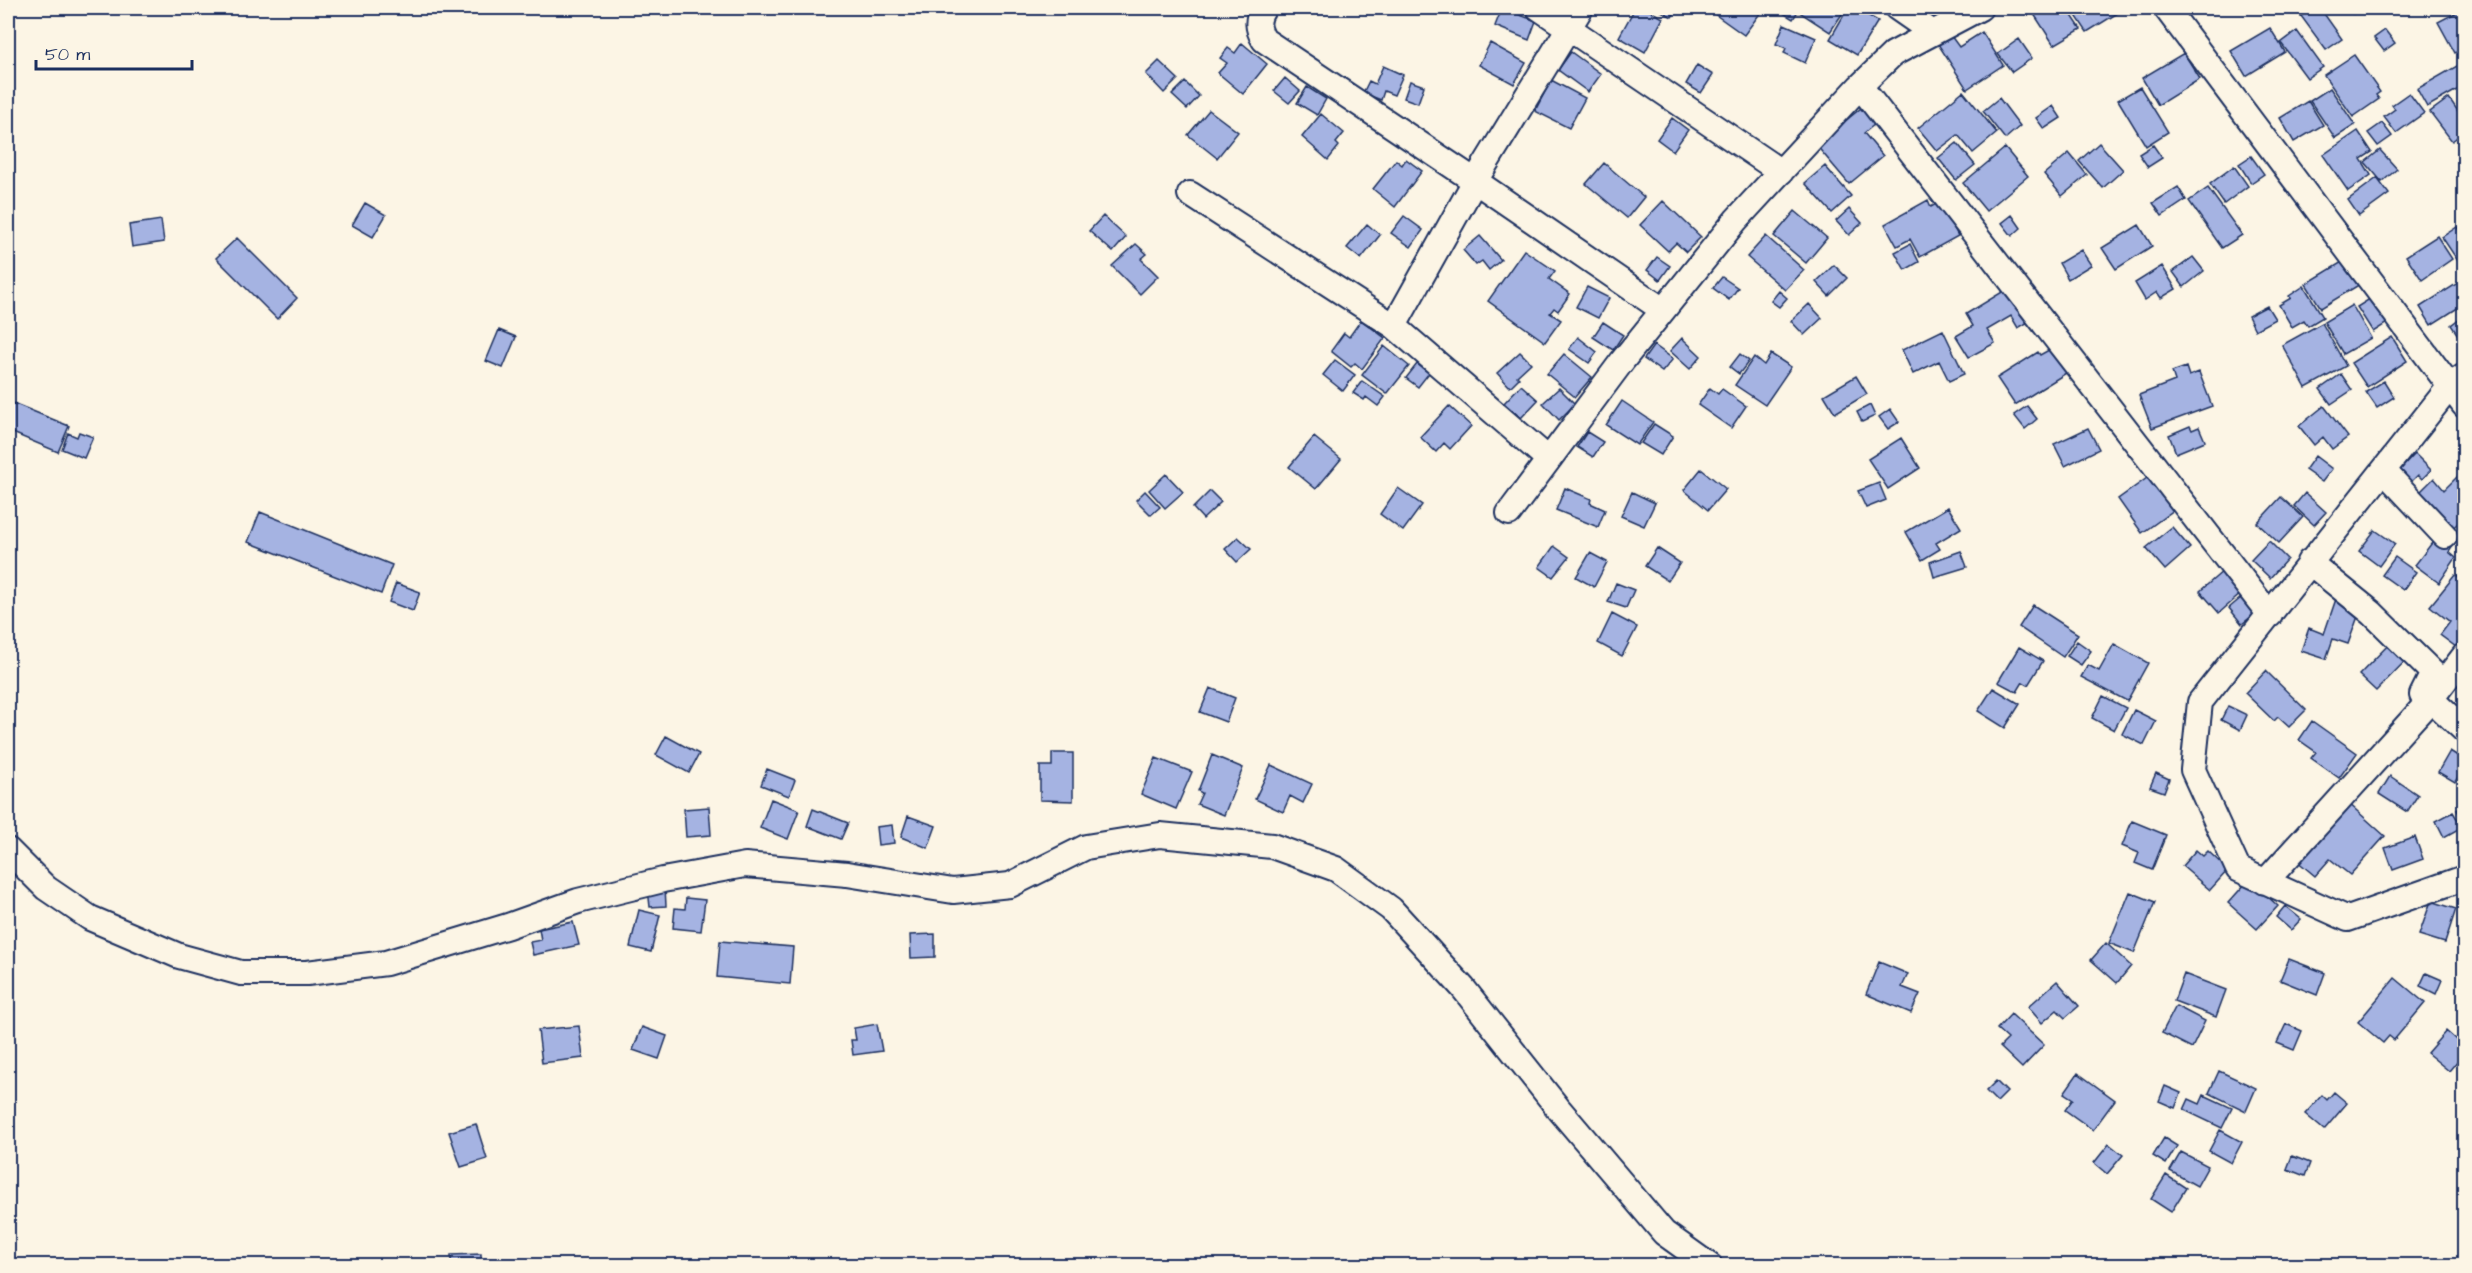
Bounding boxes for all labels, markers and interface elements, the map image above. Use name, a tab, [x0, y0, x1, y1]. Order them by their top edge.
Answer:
scale bar	[36, 33, 192, 71]
text: 50 m	[45, 42, 90, 67]

